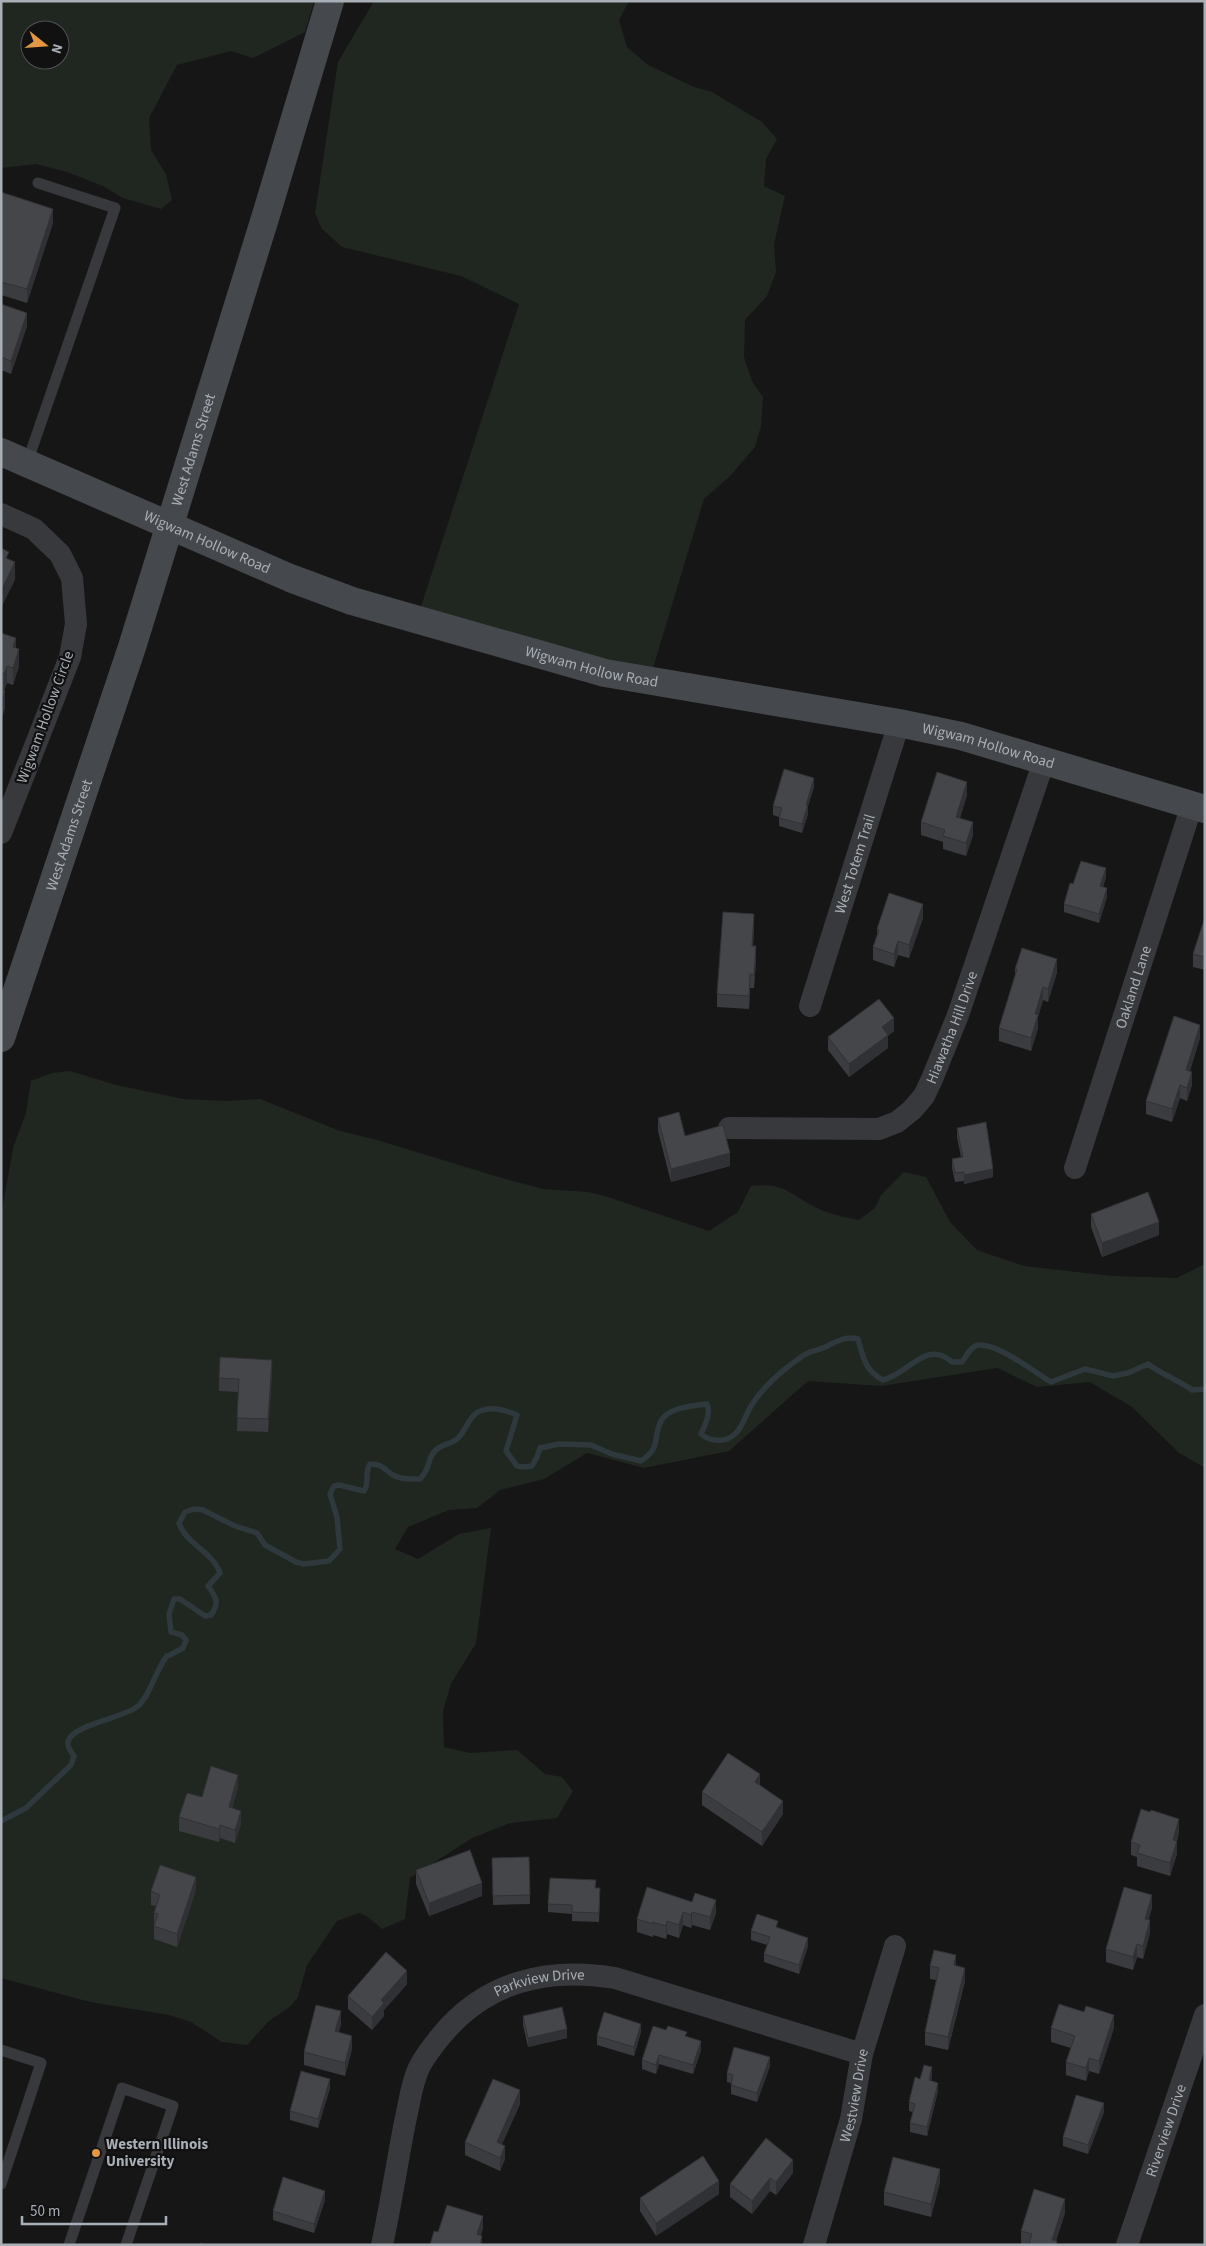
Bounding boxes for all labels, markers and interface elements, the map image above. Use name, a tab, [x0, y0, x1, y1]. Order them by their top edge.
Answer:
north arrow	[20, 20, 70, 70]
text: N	[46, 41, 67, 56]
street label: West Adams Street	[166, 391, 221, 509]
street label: Wigwam Hollow Road	[140, 506, 274, 579]
street label: Wigwam Hollow Road	[523, 641, 660, 693]
street label: Wigwam Hollow Circle	[12, 648, 79, 786]
street label: Wigwam Hollow Road	[920, 718, 1057, 774]
street label: West Adams Street	[41, 777, 98, 894]
street label: West Totem Trail	[830, 811, 881, 916]
street label: Oakland Lane	[1111, 943, 1157, 1032]
street label: Hiawatha Hill Drive	[921, 968, 983, 1087]
street label: Parkview Drive	[490, 1965, 585, 2002]
street label: Westview Drive	[835, 2046, 874, 2145]
street label: Riverview Drive	[1141, 2081, 1192, 2180]
place label: Western Illinois University	[106, 2134, 208, 2172]
marker: Western Illinois University	[90, 2147, 102, 2159]
scale bar	[22, 2194, 166, 2226]
text: 50 m	[30, 2201, 60, 2222]

